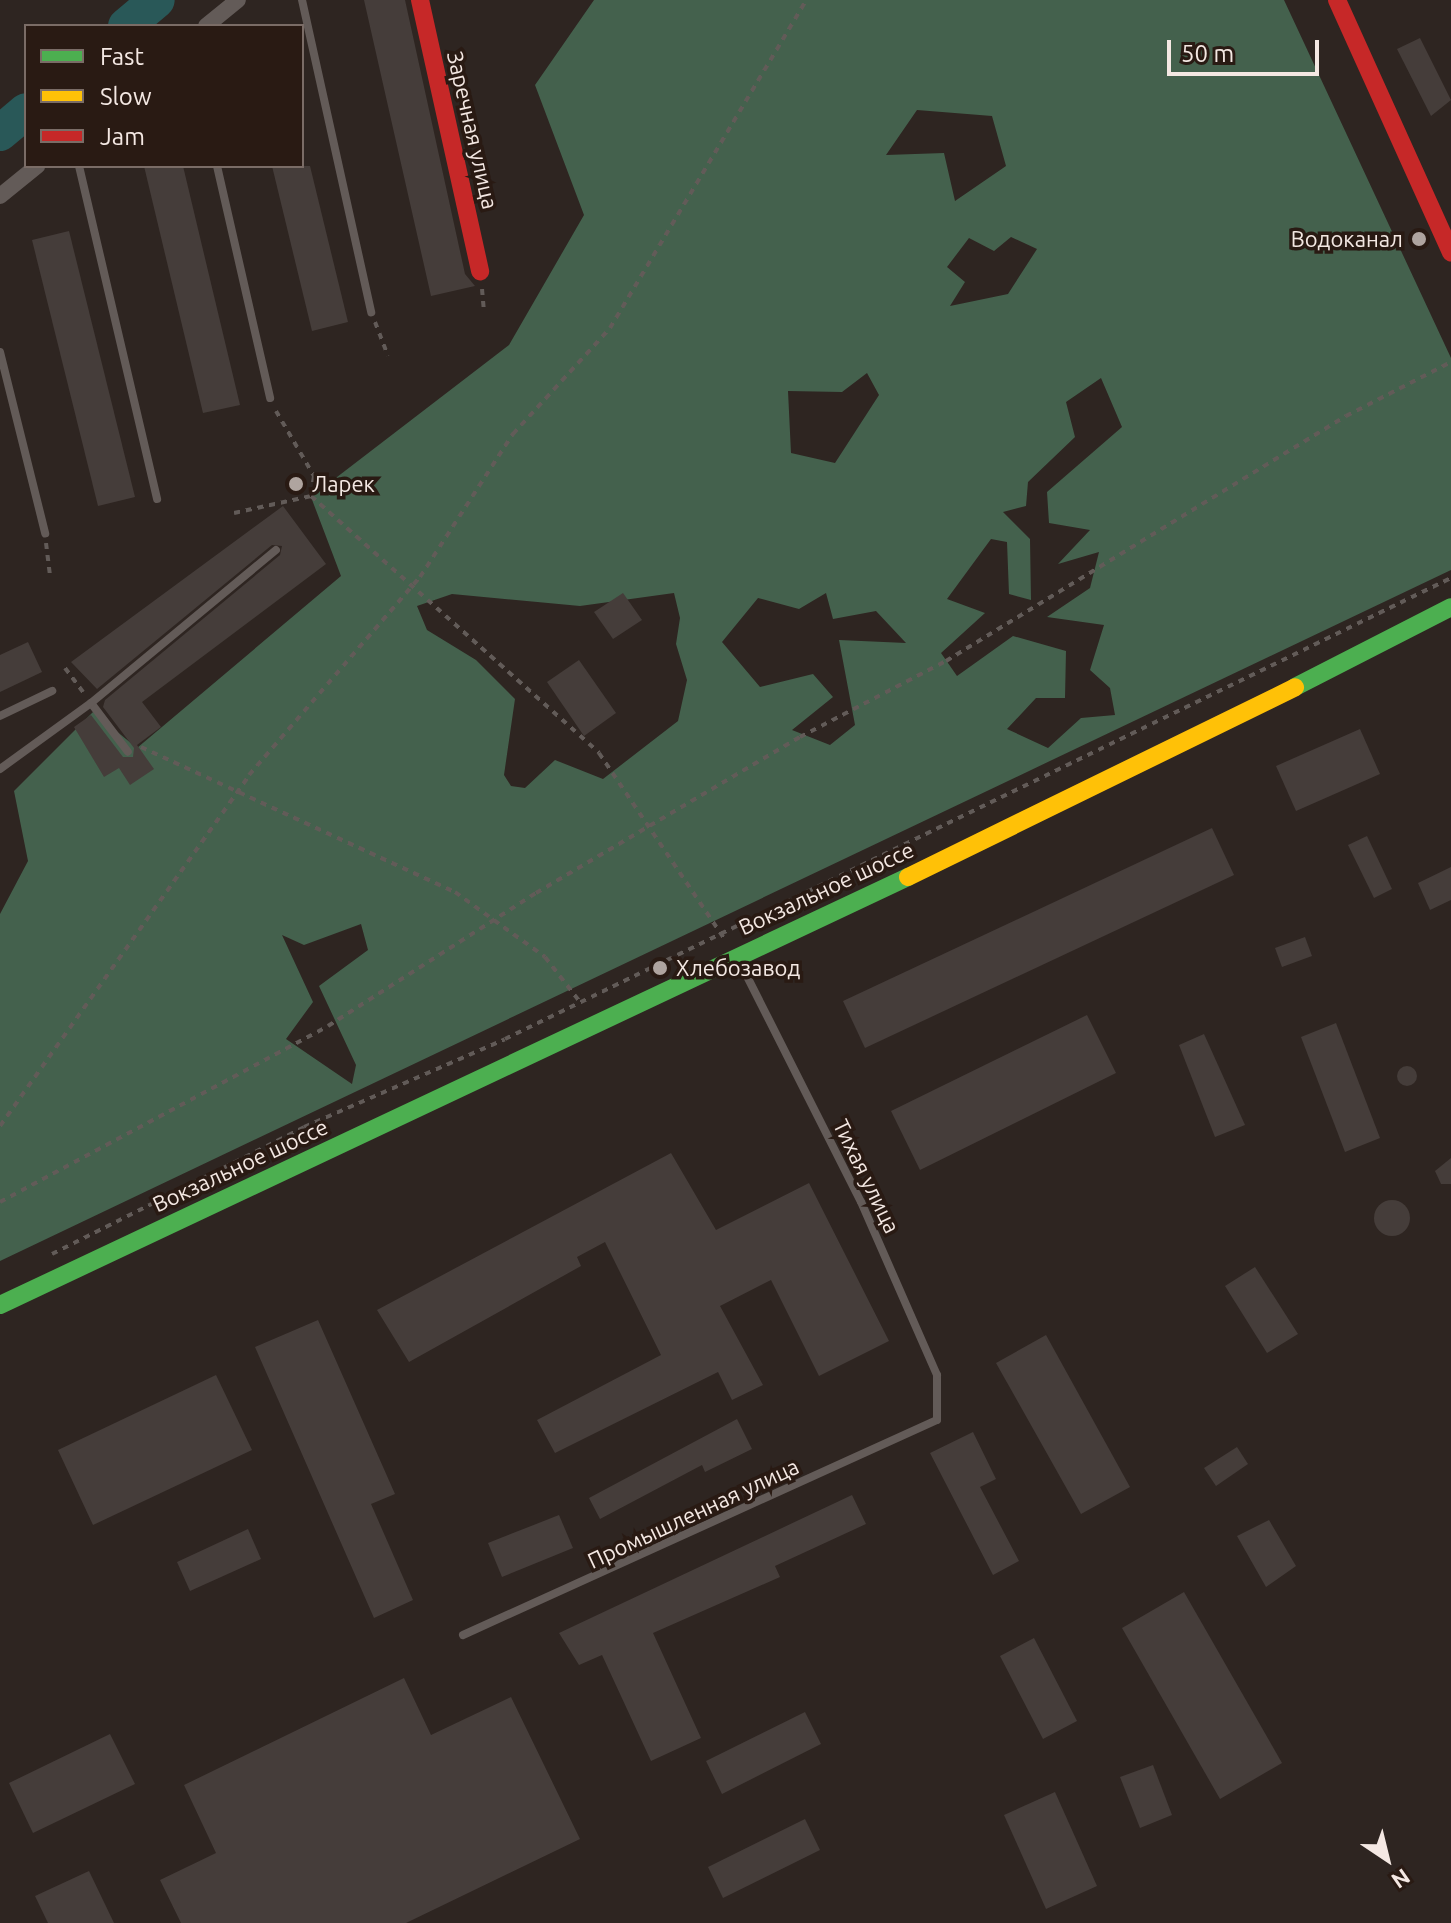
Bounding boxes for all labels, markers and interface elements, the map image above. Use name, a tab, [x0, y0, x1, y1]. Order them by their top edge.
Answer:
legend	[24, 24, 304, 168]
scale bar	[1171, 24, 1323, 74]
text: 50 m	[1181, 40, 1234, 67]
text: Fast	[100, 43, 144, 70]
street label: Заречная улица	[442, 48, 504, 212]
text: Slow	[100, 83, 152, 110]
text: Jam	[100, 123, 145, 150]
place label: Водоканал	[1291, 226, 1403, 252]
marker: Водоканал	[1410, 230, 1428, 248]
place label: Ларек	[312, 471, 375, 497]
marker: Ларек	[287, 475, 305, 493]
street label: Вокзальное шоссе	[734, 836, 918, 940]
place label: Хлебозавод	[676, 955, 800, 981]
marker: Хлебозавод	[651, 959, 669, 977]
street label: Вокзальное шоссе	[148, 1113, 332, 1217]
street label: Тихая улица	[828, 1115, 906, 1237]
street label: Промышленная улица	[583, 1452, 803, 1574]
north arrow	[1347, 1819, 1427, 1899]
text: N	[1387, 1864, 1415, 1894]

